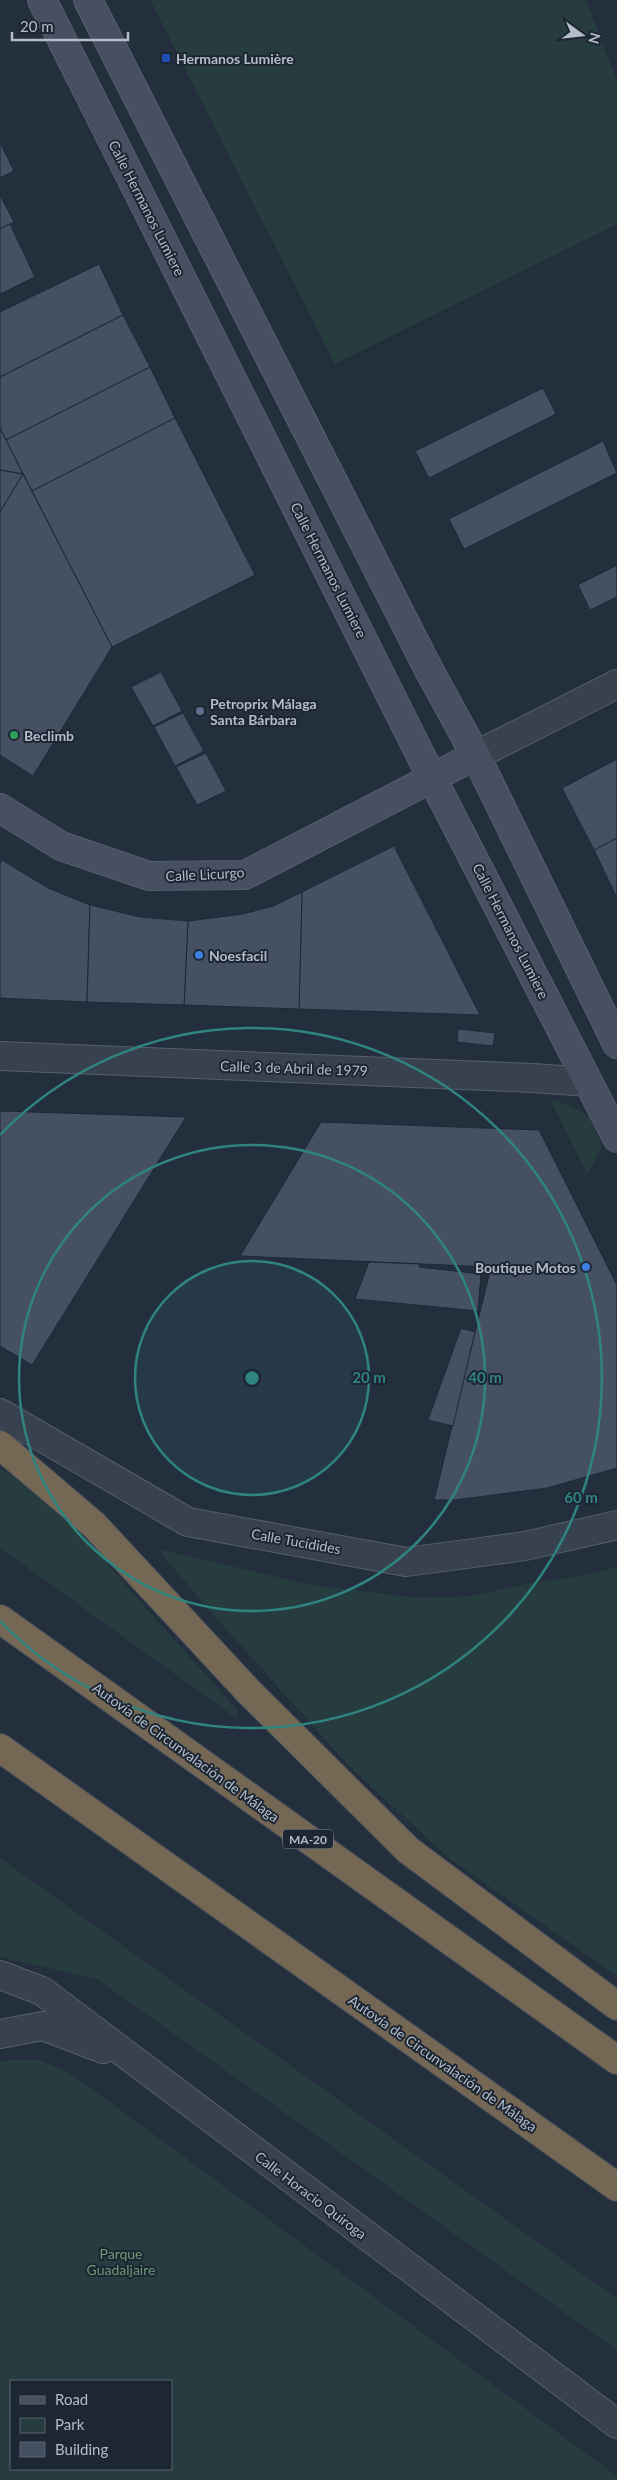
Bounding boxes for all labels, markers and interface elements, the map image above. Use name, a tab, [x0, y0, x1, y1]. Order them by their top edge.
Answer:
scale bar	[12, 10, 129, 42]
north arrow	[557, 10, 607, 60]
text: 20 m	[20, 17, 54, 35]
text: N	[585, 31, 605, 46]
place label: Hermanos Lumière	[176, 50, 294, 67]
marker: Hermanos Lumière	[160, 52, 172, 64]
street label: Calle Hermanos Lumiere	[105, 137, 189, 279]
street label: Calle Hermanos Lumiere	[287, 499, 371, 641]
place label: Petroprix Málaga Santa Bárbara	[210, 695, 317, 728]
marker: Petroprix Málaga Santa Bárbara	[194, 705, 206, 717]
place label: Beclimb	[24, 727, 74, 744]
marker: Beclimb	[8, 729, 20, 741]
street label: Calle Hermanos Lumiere	[469, 860, 553, 1002]
street label: Calle Licurgo	[165, 863, 245, 885]
place label: Noesfacil	[209, 947, 267, 964]
marker: Noesfacil	[193, 949, 205, 961]
street label: Calle 3 de Abril de 1979	[220, 1057, 368, 1079]
place label: Boutique Motos	[475, 1259, 576, 1276]
marker: Boutique Motos	[580, 1261, 592, 1273]
text: 20 m	[352, 1368, 386, 1386]
text: 40 m	[468, 1368, 502, 1386]
centre of rings	[243, 1369, 261, 1387]
text: 60 m	[564, 1488, 598, 1506]
street label: Calle Tucídides	[250, 1525, 342, 1557]
street label: Autovía de Circunvalación de Málaga	[90, 1679, 283, 1825]
road number: MA-20	[283, 1830, 333, 1848]
street label: Autovía de Circunvalación de Málaga	[345, 1991, 541, 2135]
street label: Calle Horacio Quiroga	[252, 2148, 370, 2242]
park label: Parque Guadaljaire	[87, 2245, 155, 2278]
legend	[10, 2380, 172, 2470]
text: Road	[55, 2390, 88, 2408]
text: Park	[55, 2415, 85, 2433]
text: Building	[55, 2440, 108, 2458]

